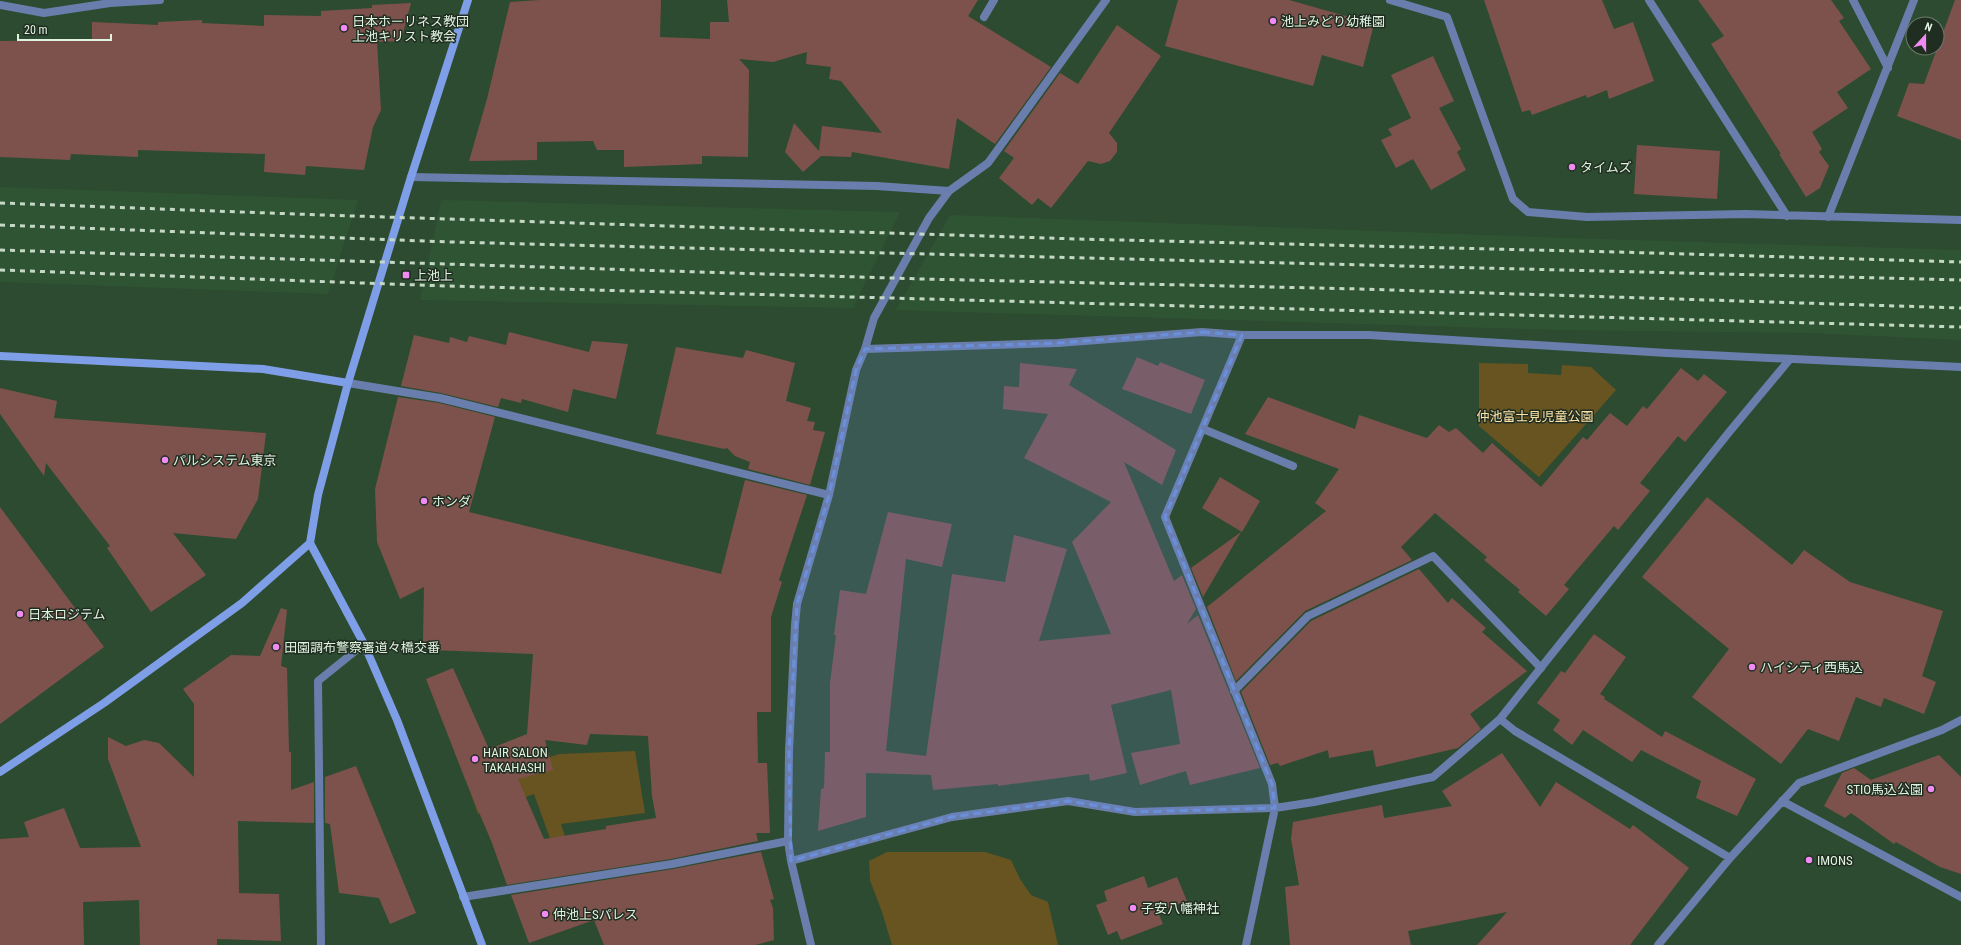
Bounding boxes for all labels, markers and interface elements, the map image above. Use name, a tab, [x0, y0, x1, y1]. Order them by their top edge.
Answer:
place label: 日本ホーリネス教団 上池キリスト教会	[352, 14, 469, 44]
place label: 池上みどり幼稚園	[1281, 14, 1385, 29]
scale bar	[18, 16, 111, 42]
marker: 池上みどり幼稚園	[1268, 16, 1278, 26]
north arrow	[1905, 16, 1945, 56]
text: N	[1923, 20, 1934, 34]
text: 20 m	[24, 23, 48, 37]
marker: 日本ホーリネス教団 上池キリスト教会	[339, 23, 349, 33]
place label: タイムズ	[1580, 160, 1632, 175]
marker: タイムズ	[1567, 162, 1577, 172]
place label: 上池上	[414, 268, 453, 283]
marker: 上池上	[401, 270, 411, 280]
park label: 仲池富士見児童公園	[1476, 409, 1594, 424]
place label: パルシステム東京	[173, 453, 277, 468]
marker: パルシステム東京	[160, 455, 170, 465]
place label: ホンダ	[432, 494, 471, 509]
marker: ホンダ	[419, 496, 429, 506]
place label: 日本ロジテム	[28, 607, 106, 622]
marker: 日本ロジテム	[15, 609, 25, 619]
place label: 田園調布警察署道々橋交番	[284, 640, 440, 655]
marker: 田園調布警察署道々橋交番	[271, 642, 281, 652]
place label: ハイシティ西馬込	[1760, 660, 1863, 675]
marker: ハイシティ西馬込	[1747, 662, 1757, 672]
place label: HAIR SALON TAKAHASHI	[483, 745, 548, 775]
marker: HAIR SALON TAKAHASHI	[470, 754, 480, 764]
place label: STIO馬込公園	[1846, 782, 1923, 797]
marker: STIO馬込公園	[1926, 784, 1936, 794]
place label: IMONS	[1817, 853, 1853, 868]
marker: IMONS	[1804, 855, 1814, 865]
place label: 子安八幡神社	[1141, 901, 1219, 916]
marker: 子安八幡神社	[1128, 903, 1138, 913]
place label: 仲池上Sパレス	[553, 907, 638, 922]
marker: 仲池上Sパレス	[540, 909, 550, 919]

